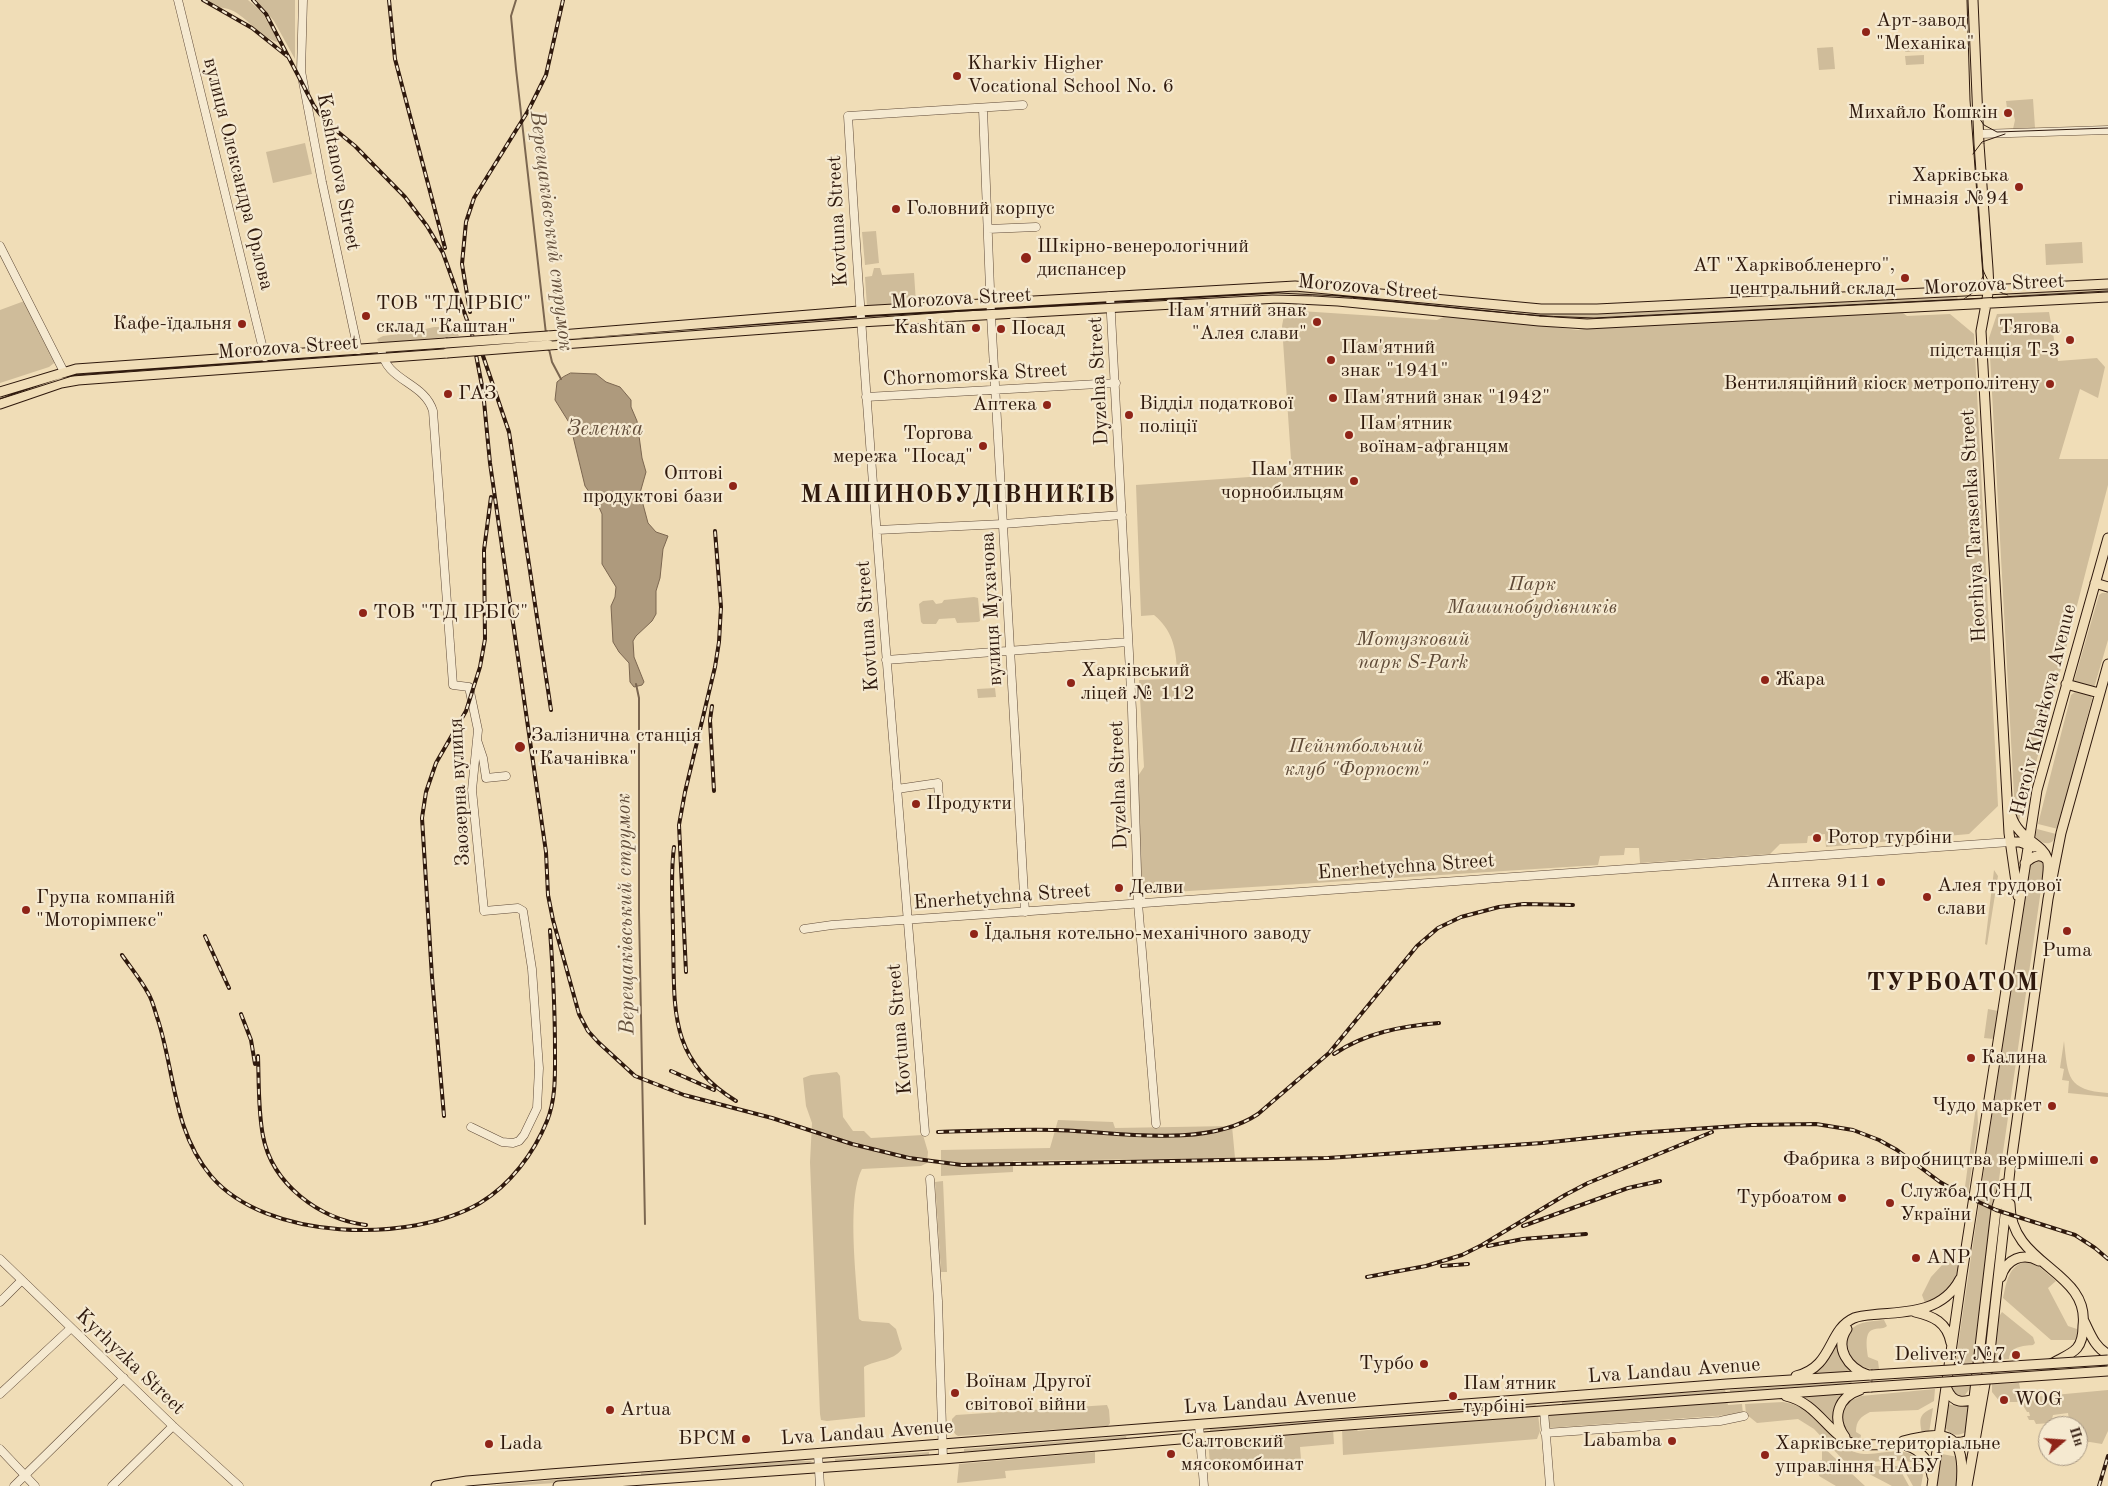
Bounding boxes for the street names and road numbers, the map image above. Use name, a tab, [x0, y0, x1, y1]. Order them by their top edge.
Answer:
street label: вулиця Олександра Орлова	[198, 55, 278, 293]
street label: Kashtanova Street	[311, 91, 365, 253]
street label: Kovtuna Street	[823, 155, 853, 287]
street label: Morozova Street	[1923, 269, 2065, 301]
street label: Morozova Street	[1297, 270, 1439, 306]
street label: Morozova Street	[890, 283, 1032, 315]
street label: Dyzelna Street	[1084, 316, 1114, 446]
street label: Morozova Street	[217, 331, 359, 365]
street label: Chornomorska Street	[882, 358, 1068, 392]
street label: Heorhiya Tarasenka Street	[1956, 409, 1992, 643]
street label: вулиця Мухачова	[976, 532, 1008, 686]
street label: Kovtuna Street	[851, 559, 885, 693]
street label: Heroiv Kharkova Avenue	[2006, 602, 2082, 818]
street label: Заозерна вулиця	[444, 717, 476, 867]
street label: Dyzelna Street	[1105, 720, 1133, 850]
street label: Enerhetychna Street	[1317, 849, 1495, 885]
street label: Enerhetychna Street	[913, 879, 1091, 915]
street label: Kovtuna Street	[882, 962, 918, 1096]
street label: Kyrhyzka Street	[70, 1304, 190, 1420]
street label: Lva Landau Avenue	[1587, 1353, 1761, 1389]
street label: Lva Landau Avenue	[1183, 1384, 1357, 1420]
street label: Lva Landau Avenue	[780, 1415, 954, 1451]

